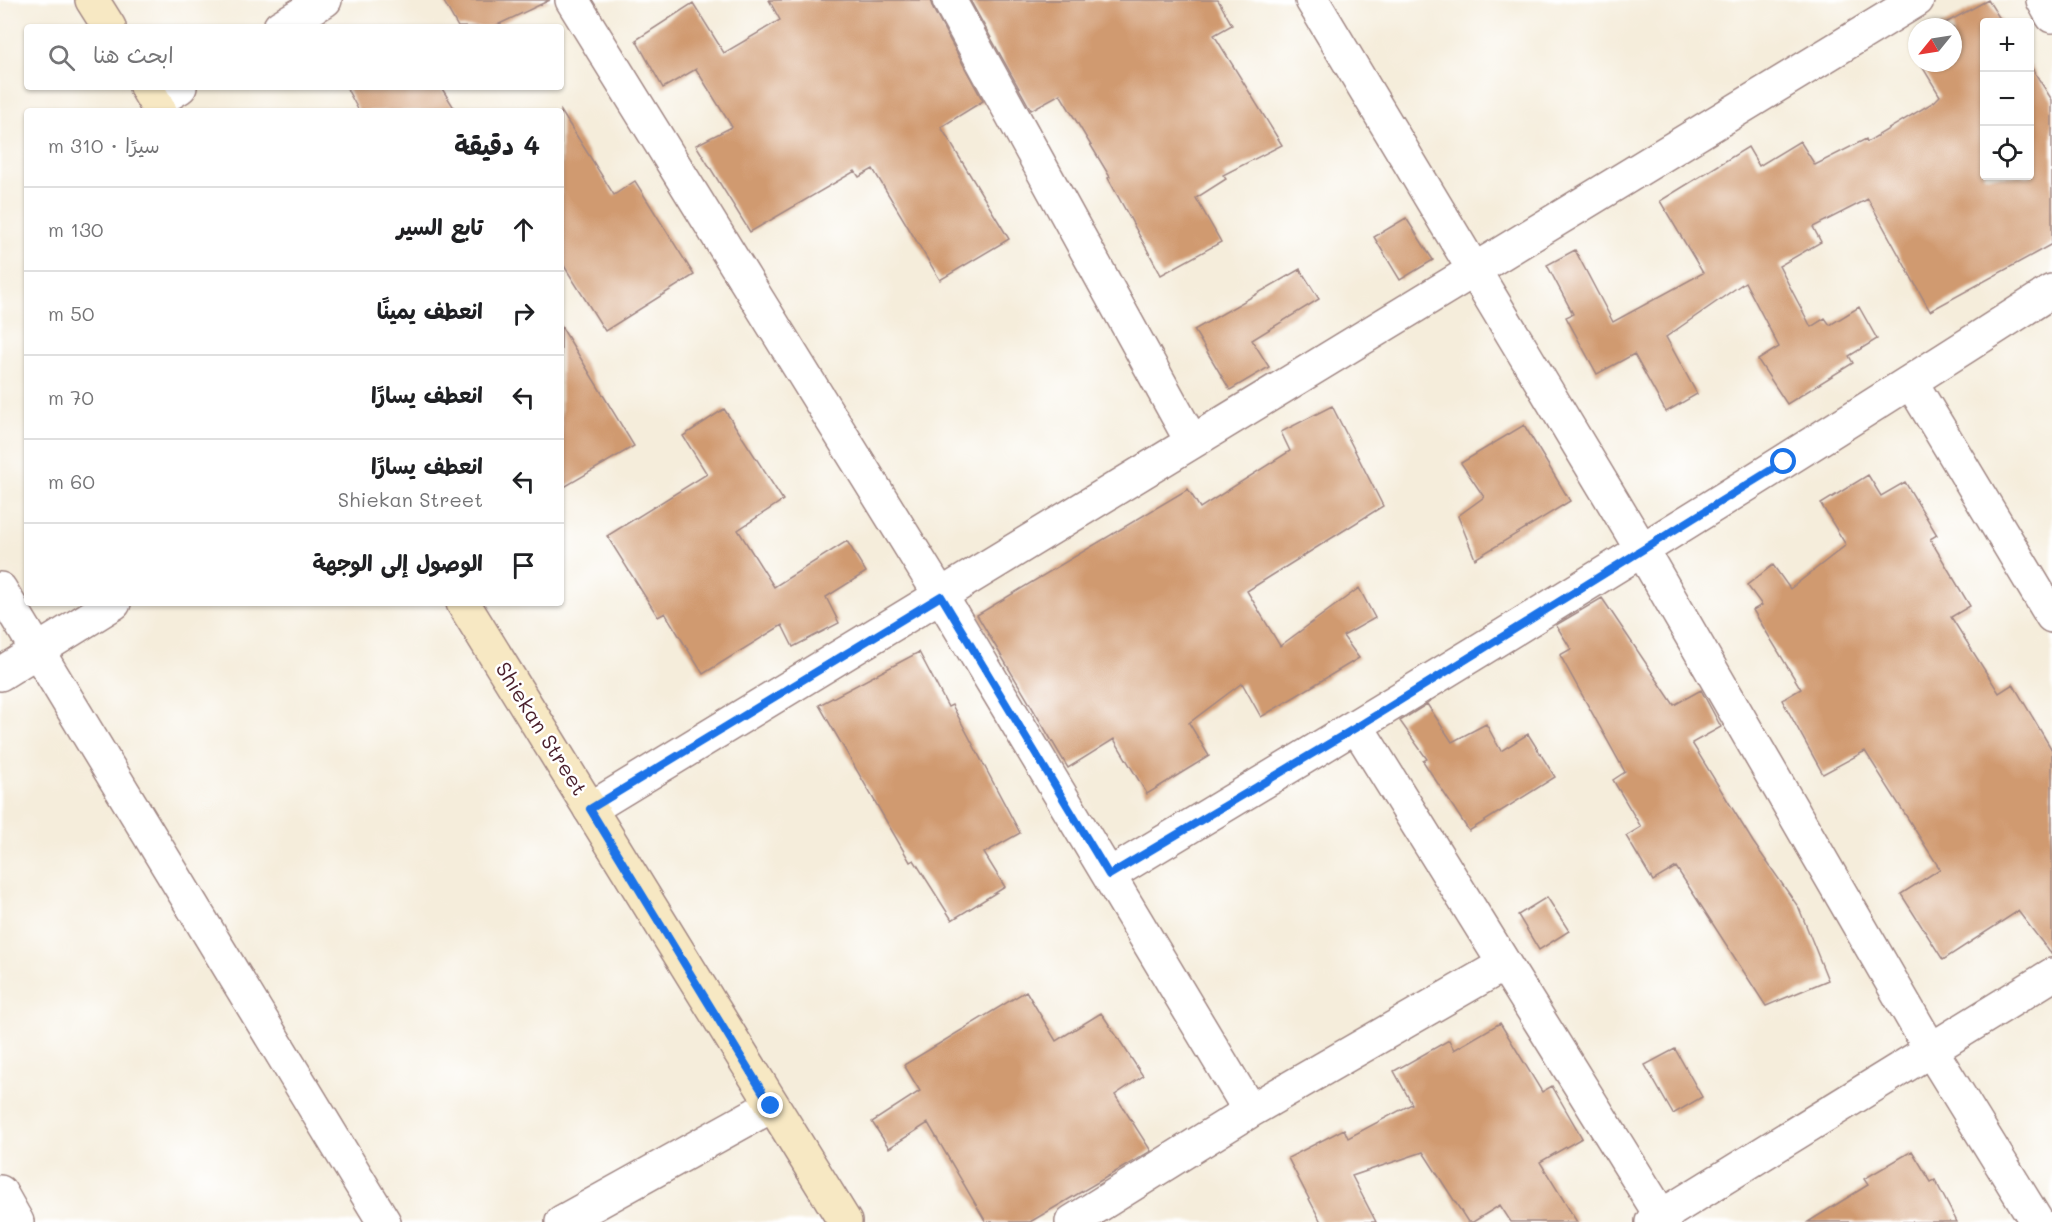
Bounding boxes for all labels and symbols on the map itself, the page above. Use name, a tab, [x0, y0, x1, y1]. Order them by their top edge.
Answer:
north arrow	[1908, 18, 1962, 72]
route start	[1770, 448, 1796, 474]
street label: Shiekan Street	[490, 656, 594, 800]
route end	[757, 1092, 783, 1118]

